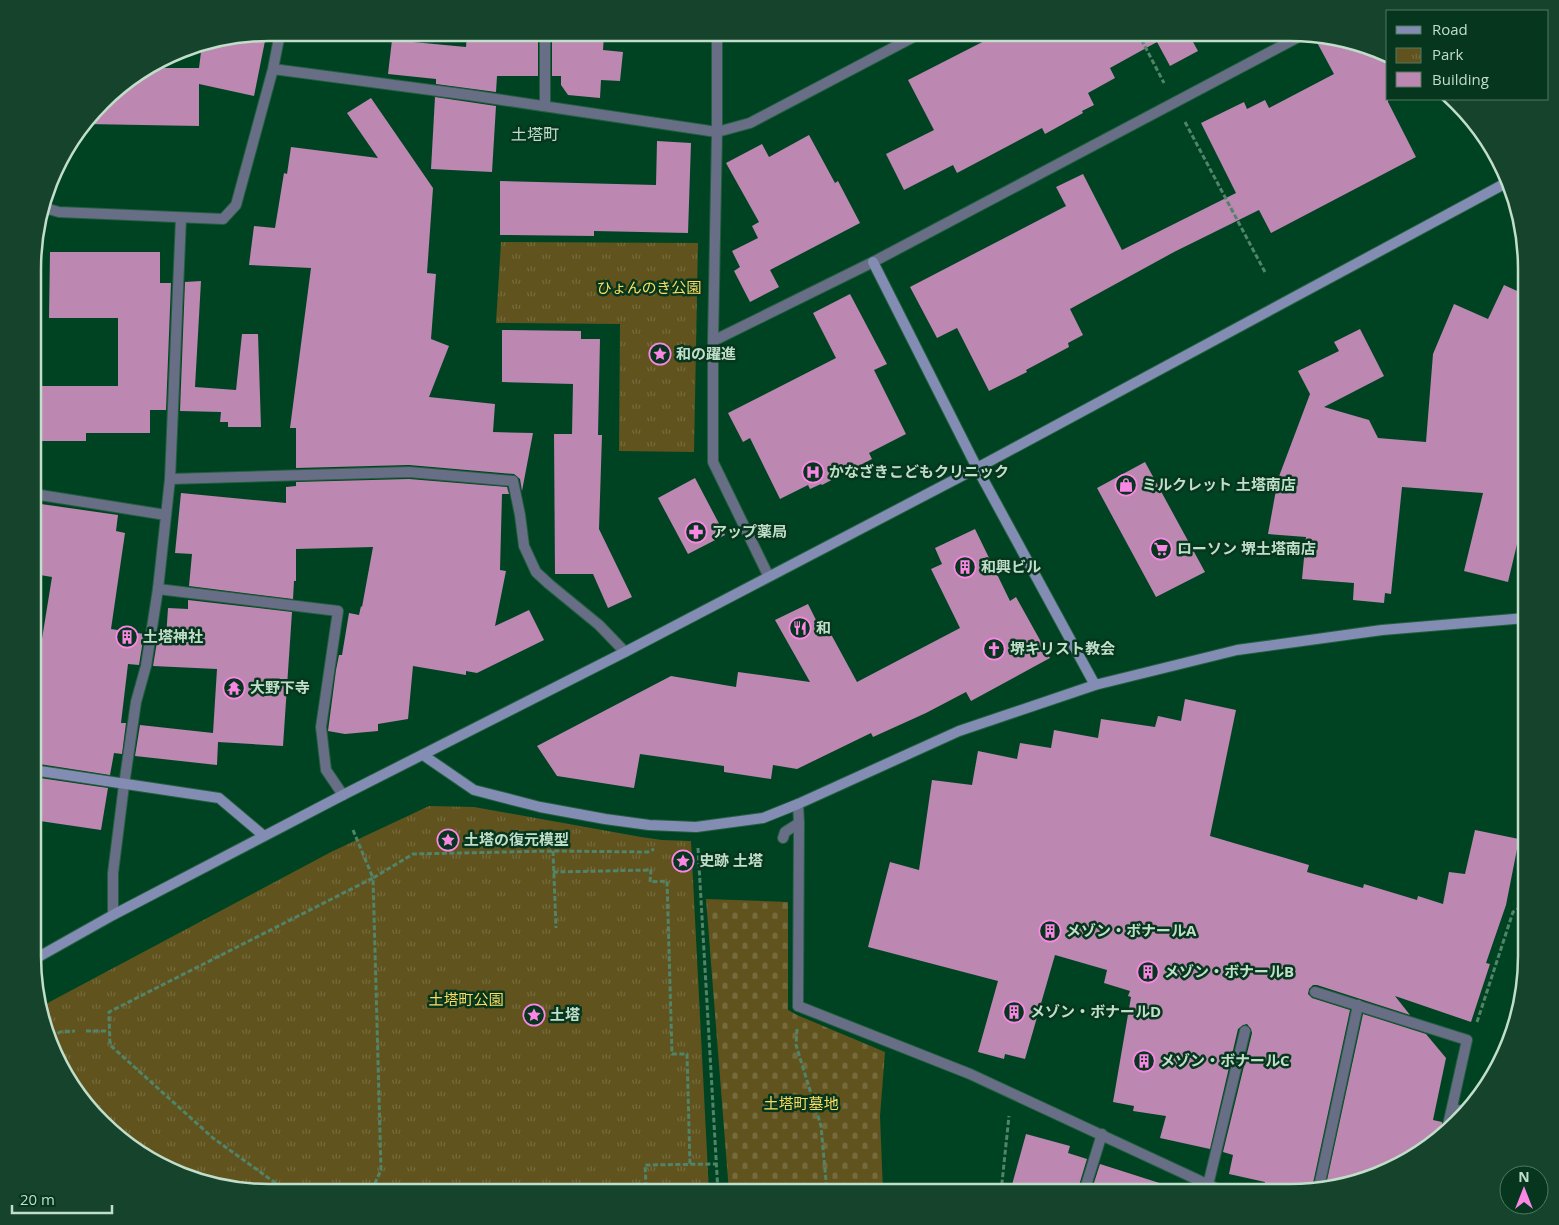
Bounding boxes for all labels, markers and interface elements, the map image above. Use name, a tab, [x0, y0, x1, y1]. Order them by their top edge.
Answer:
legend	[1386, 10, 1549, 100]
text: Road	[1432, 19, 1468, 39]
text: Park	[1432, 44, 1463, 64]
text: Building	[1432, 69, 1489, 89]
district label: 土塔町	[511, 123, 559, 145]
park label: ひょんのき公園	[597, 277, 701, 297]
place icon: 和の躍進	[648, 342, 672, 366]
place label: 和の躍進	[676, 343, 736, 363]
hospital icon: かなざきこどもクリニック	[801, 460, 825, 484]
place label: かなざきこどもクリニック	[829, 461, 1009, 481]
shop icon: ミルクレット 土塔南店	[1114, 473, 1138, 497]
place label: ミルクレット 土塔南店	[1142, 474, 1296, 494]
pharmacy icon: アップ薬局	[684, 520, 708, 544]
place label: アップ薬局	[712, 521, 787, 541]
supermarket icon: ローソン 堺土塔南店	[1149, 537, 1173, 561]
place label: ローソン 堺土塔南店	[1177, 538, 1316, 558]
building icon: 和興ビル	[953, 555, 977, 579]
place label: 和興ビル	[981, 556, 1041, 576]
restaurant icon: 和	[788, 616, 812, 640]
place label: 和	[816, 617, 831, 637]
building icon: 土塔神社	[115, 625, 139, 649]
place label: 土塔神社	[143, 626, 203, 646]
church icon: 堺キリスト教会	[982, 637, 1006, 661]
place label: 堺キリスト教会	[1010, 638, 1115, 658]
temple icon: 大野下寺	[222, 676, 246, 700]
place label: 大野下寺	[250, 677, 310, 697]
place icon: 土塔の復元模型	[436, 828, 460, 852]
place label: 土塔の復元模型	[464, 829, 569, 849]
place icon: 史跡 土塔	[671, 849, 695, 873]
place label: 史跡 土塔	[699, 850, 763, 870]
building icon: メゾン・ボナールA	[1038, 919, 1062, 943]
place label: メゾン・ボナールA	[1066, 920, 1197, 940]
building icon: メゾン・ボナールB	[1136, 960, 1160, 984]
place label: メゾン・ボナールB	[1164, 961, 1294, 981]
park label: 土塔町公園	[428, 989, 504, 1009]
building icon: メゾン・ボナールD	[1002, 1000, 1026, 1024]
place label: メゾン・ボナールD	[1030, 1001, 1161, 1021]
place icon: 土塔	[522, 1003, 546, 1027]
place label: 土塔	[550, 1004, 580, 1024]
building icon: メゾン・ボナールC	[1132, 1049, 1156, 1073]
place label: メゾン・ボナールC	[1160, 1050, 1290, 1070]
park label: 土塔町墓地	[763, 1093, 839, 1113]
north arrow	[1499, 1165, 1549, 1215]
text: N	[1518, 1167, 1530, 1186]
scale bar	[12, 1182, 112, 1214]
text: 20 m	[20, 1189, 55, 1209]

